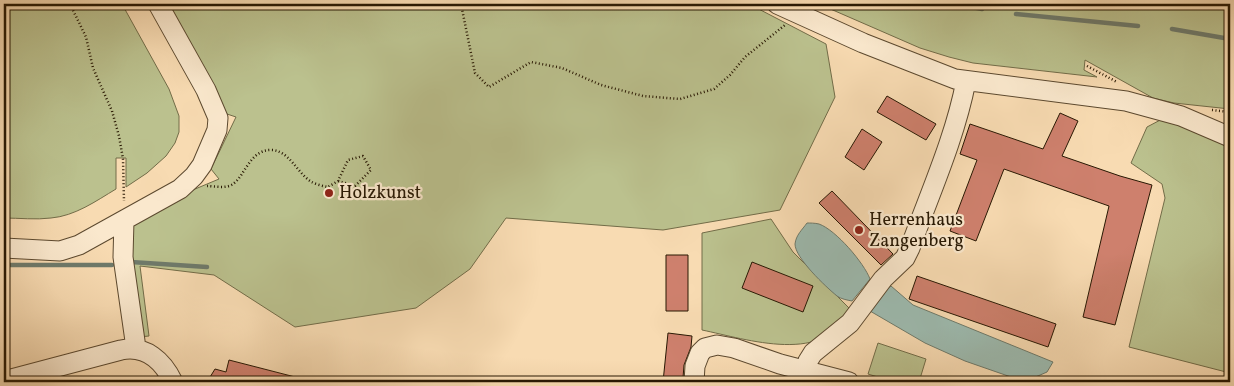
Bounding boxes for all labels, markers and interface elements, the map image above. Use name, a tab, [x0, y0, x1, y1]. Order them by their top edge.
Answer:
place label: Holzkunst	[339, 181, 421, 206]
marker: Holzkunst	[323, 187, 335, 199]
place label: Herrenhaus Zangenberg	[869, 208, 964, 254]
marker: Herrenhaus Zangenberg	[853, 224, 865, 236]

